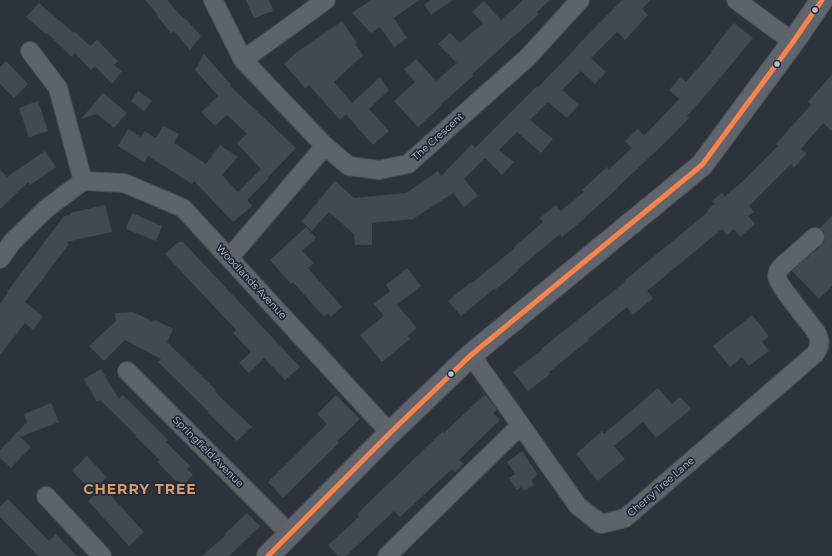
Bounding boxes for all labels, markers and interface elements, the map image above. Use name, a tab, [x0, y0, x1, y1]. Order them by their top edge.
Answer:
unlabelled marker	[810, 5, 820, 15]
unlabelled marker	[772, 59, 782, 69]
street label: The Crescent	[410, 111, 466, 163]
street label: Woodlands Avenue	[213, 242, 289, 322]
unlabelled marker	[446, 369, 456, 379]
street label: Springfield Avenue	[170, 414, 246, 490]
street label: Cherry Tree Lane	[625, 455, 697, 519]
district label: CHERRY TREE	[83, 482, 197, 498]

